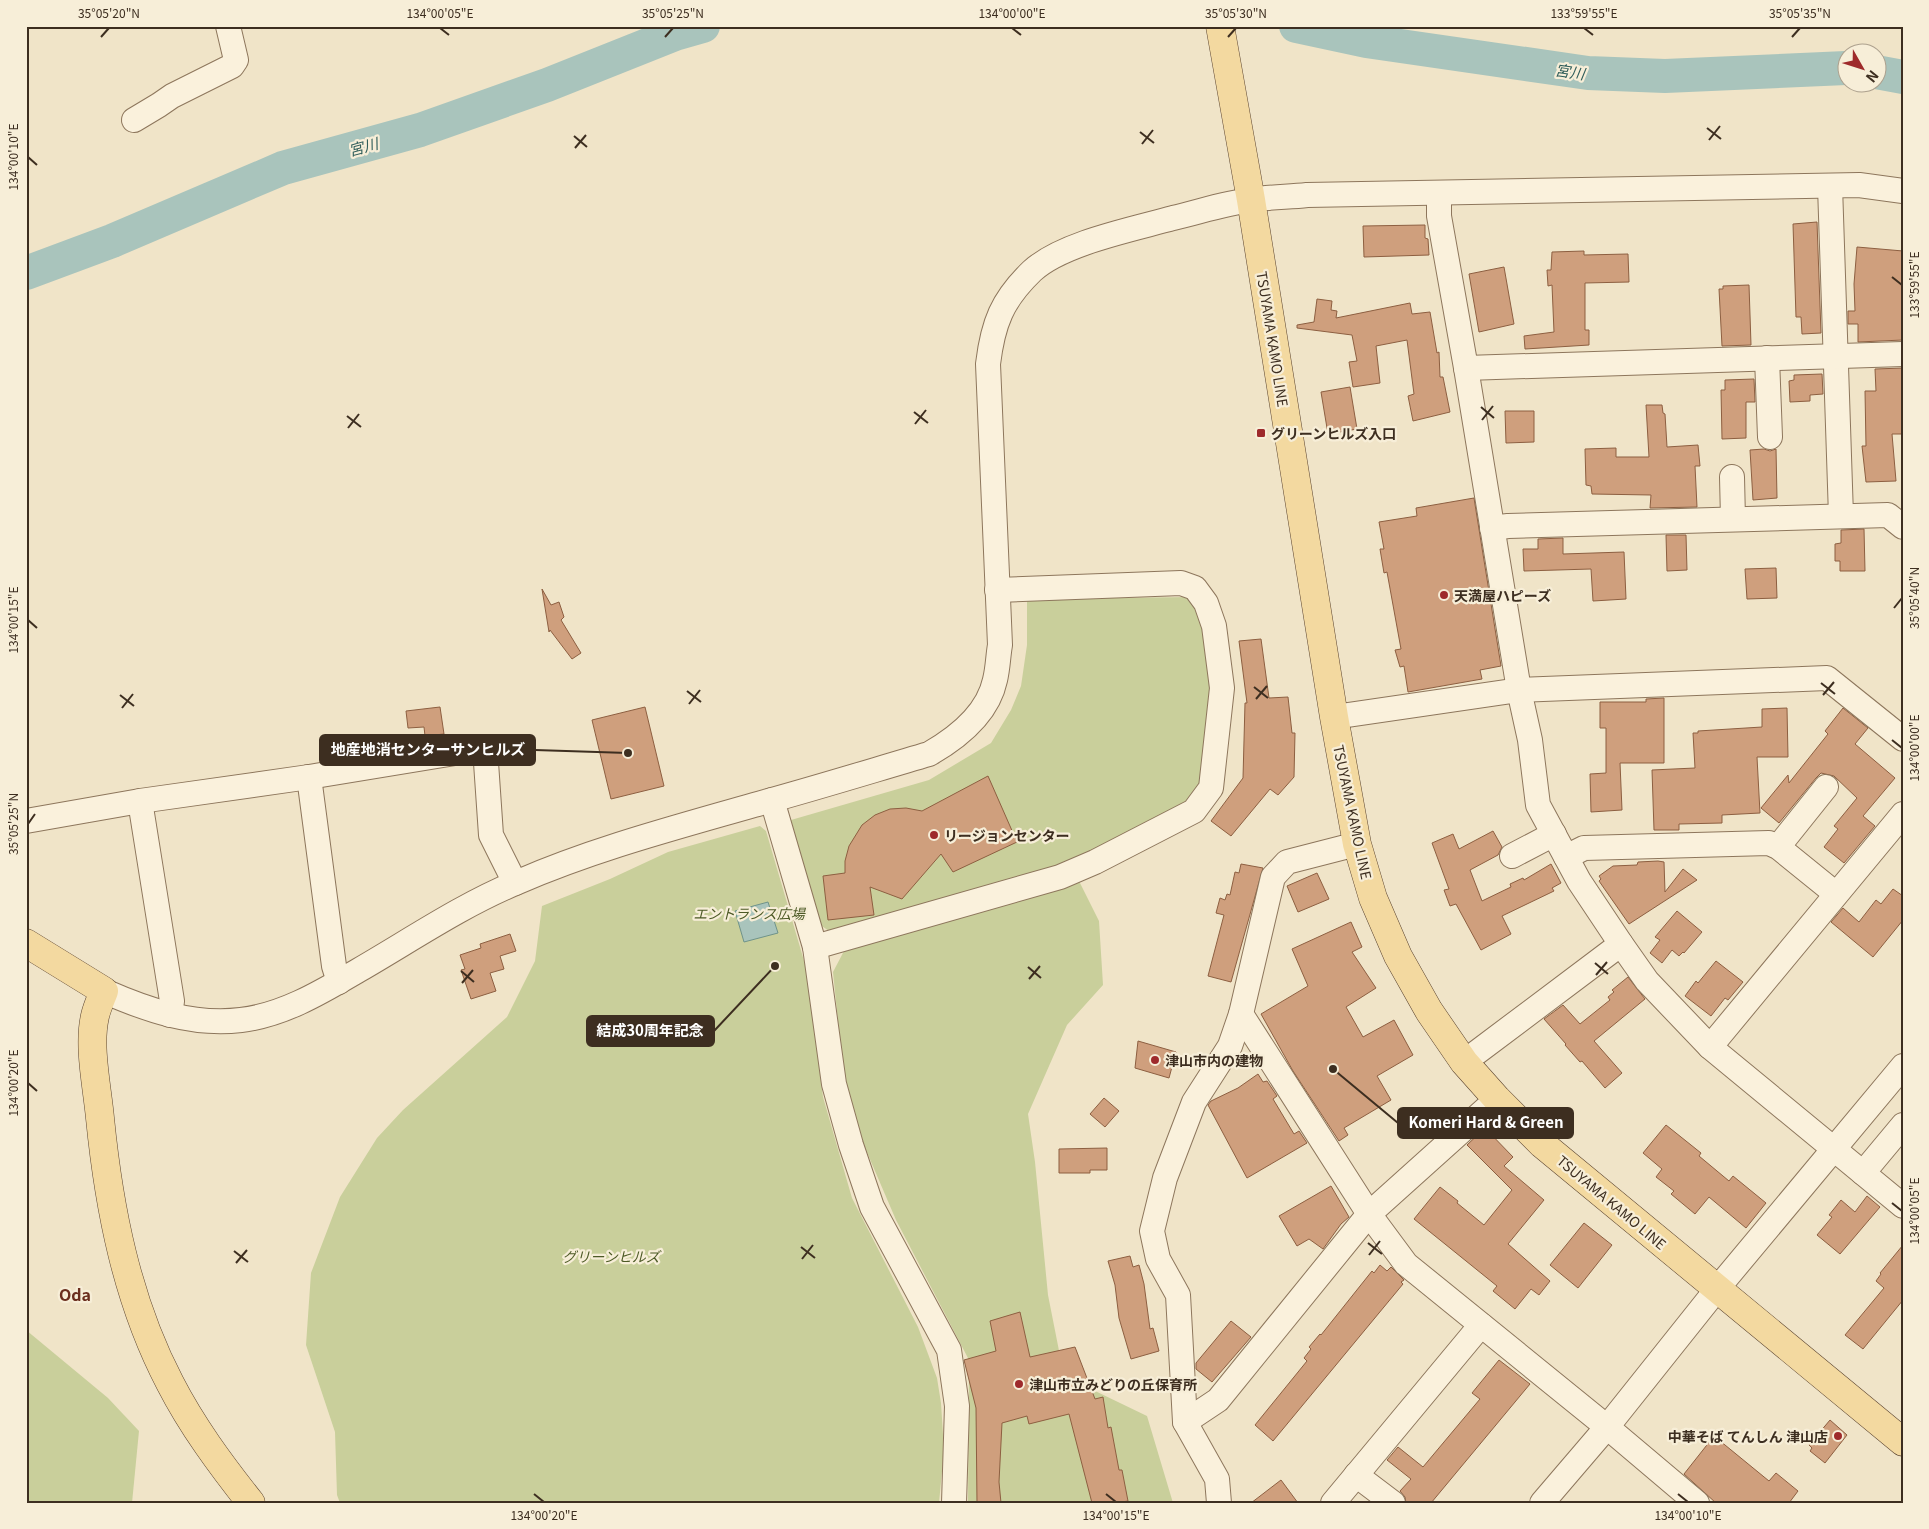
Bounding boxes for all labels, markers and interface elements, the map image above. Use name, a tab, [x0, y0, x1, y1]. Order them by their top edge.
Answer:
text: 35°05'20"N	[78, 4, 140, 21]
text: 134°00'05"E	[406, 4, 474, 21]
text: 35°05'25"N	[642, 4, 704, 21]
text: 134°00'00"E	[978, 4, 1046, 21]
text: 35°05'30"N	[1205, 4, 1267, 21]
text: 133°59'55"E	[1550, 4, 1618, 21]
text: 35°05'35"N	[1769, 4, 1831, 21]
north arrow	[1836, 42, 1886, 92]
water label: 宮川	[1554, 59, 1588, 84]
text: N	[1862, 66, 1884, 87]
text: 134°00'10"E	[4, 123, 21, 191]
water label: 宮川	[346, 131, 382, 160]
text: 133°59'55"E	[1905, 251, 1922, 319]
street label: TSUYAMA KAMO LINE	[1252, 270, 1294, 408]
place label: グリーンヒルズ入口	[1271, 423, 1396, 443]
marker: グリーンヒルズ入口	[1255, 427, 1267, 439]
text: 35°05'40"N	[1905, 567, 1922, 629]
place label: 天満屋ハピーズ	[1454, 585, 1551, 605]
text: 134°00'15"E	[4, 586, 21, 654]
marker: 天満屋ハピーズ	[1438, 589, 1450, 601]
text: 134°00'00"E	[1905, 714, 1922, 782]
callout: 地産地消センターサンヒルズ	[320, 735, 535, 765]
text: 地産地消センターサンヒルズ	[331, 738, 525, 759]
street label: TSUYAMA KAMO LINE	[1329, 743, 1377, 881]
text: 35°05'25"N	[4, 793, 21, 855]
place label: リージョンセンター	[944, 825, 1070, 845]
marker: リージョンセンター	[928, 829, 940, 841]
park label: エントランス広場	[693, 903, 807, 923]
callout: 結成30周年記念	[587, 1016, 714, 1046]
text: 結成30周年記念	[596, 1019, 704, 1040]
text: 134°00'20"E	[4, 1049, 21, 1117]
place label: 津山市内の建物	[1165, 1050, 1263, 1070]
marker: 津山市内の建物	[1149, 1054, 1161, 1066]
callout: Komeri Hard & Green	[1398, 1108, 1573, 1138]
text: Komeri Hard & Green	[1408, 1111, 1564, 1132]
street label: TSUYAMA KAMO LINE	[1553, 1150, 1671, 1254]
text: 134°00'05"E	[1905, 1177, 1922, 1245]
park label: グリーンヒルズ	[562, 1246, 662, 1266]
district label: Oda	[59, 1282, 91, 1306]
place label: 津山市立みどりの丘保育所	[1029, 1374, 1197, 1394]
marker: 津山市立みどりの丘保育所	[1013, 1378, 1025, 1390]
place label: 中華そば てんしん 津山店	[1668, 1426, 1828, 1446]
marker: 中華そば てんしん 津山店	[1832, 1430, 1844, 1442]
text: 134°00'20"E	[510, 1506, 578, 1523]
text: 134°00'15"E	[1082, 1506, 1150, 1523]
text: 134°00'10"E	[1654, 1506, 1722, 1523]

